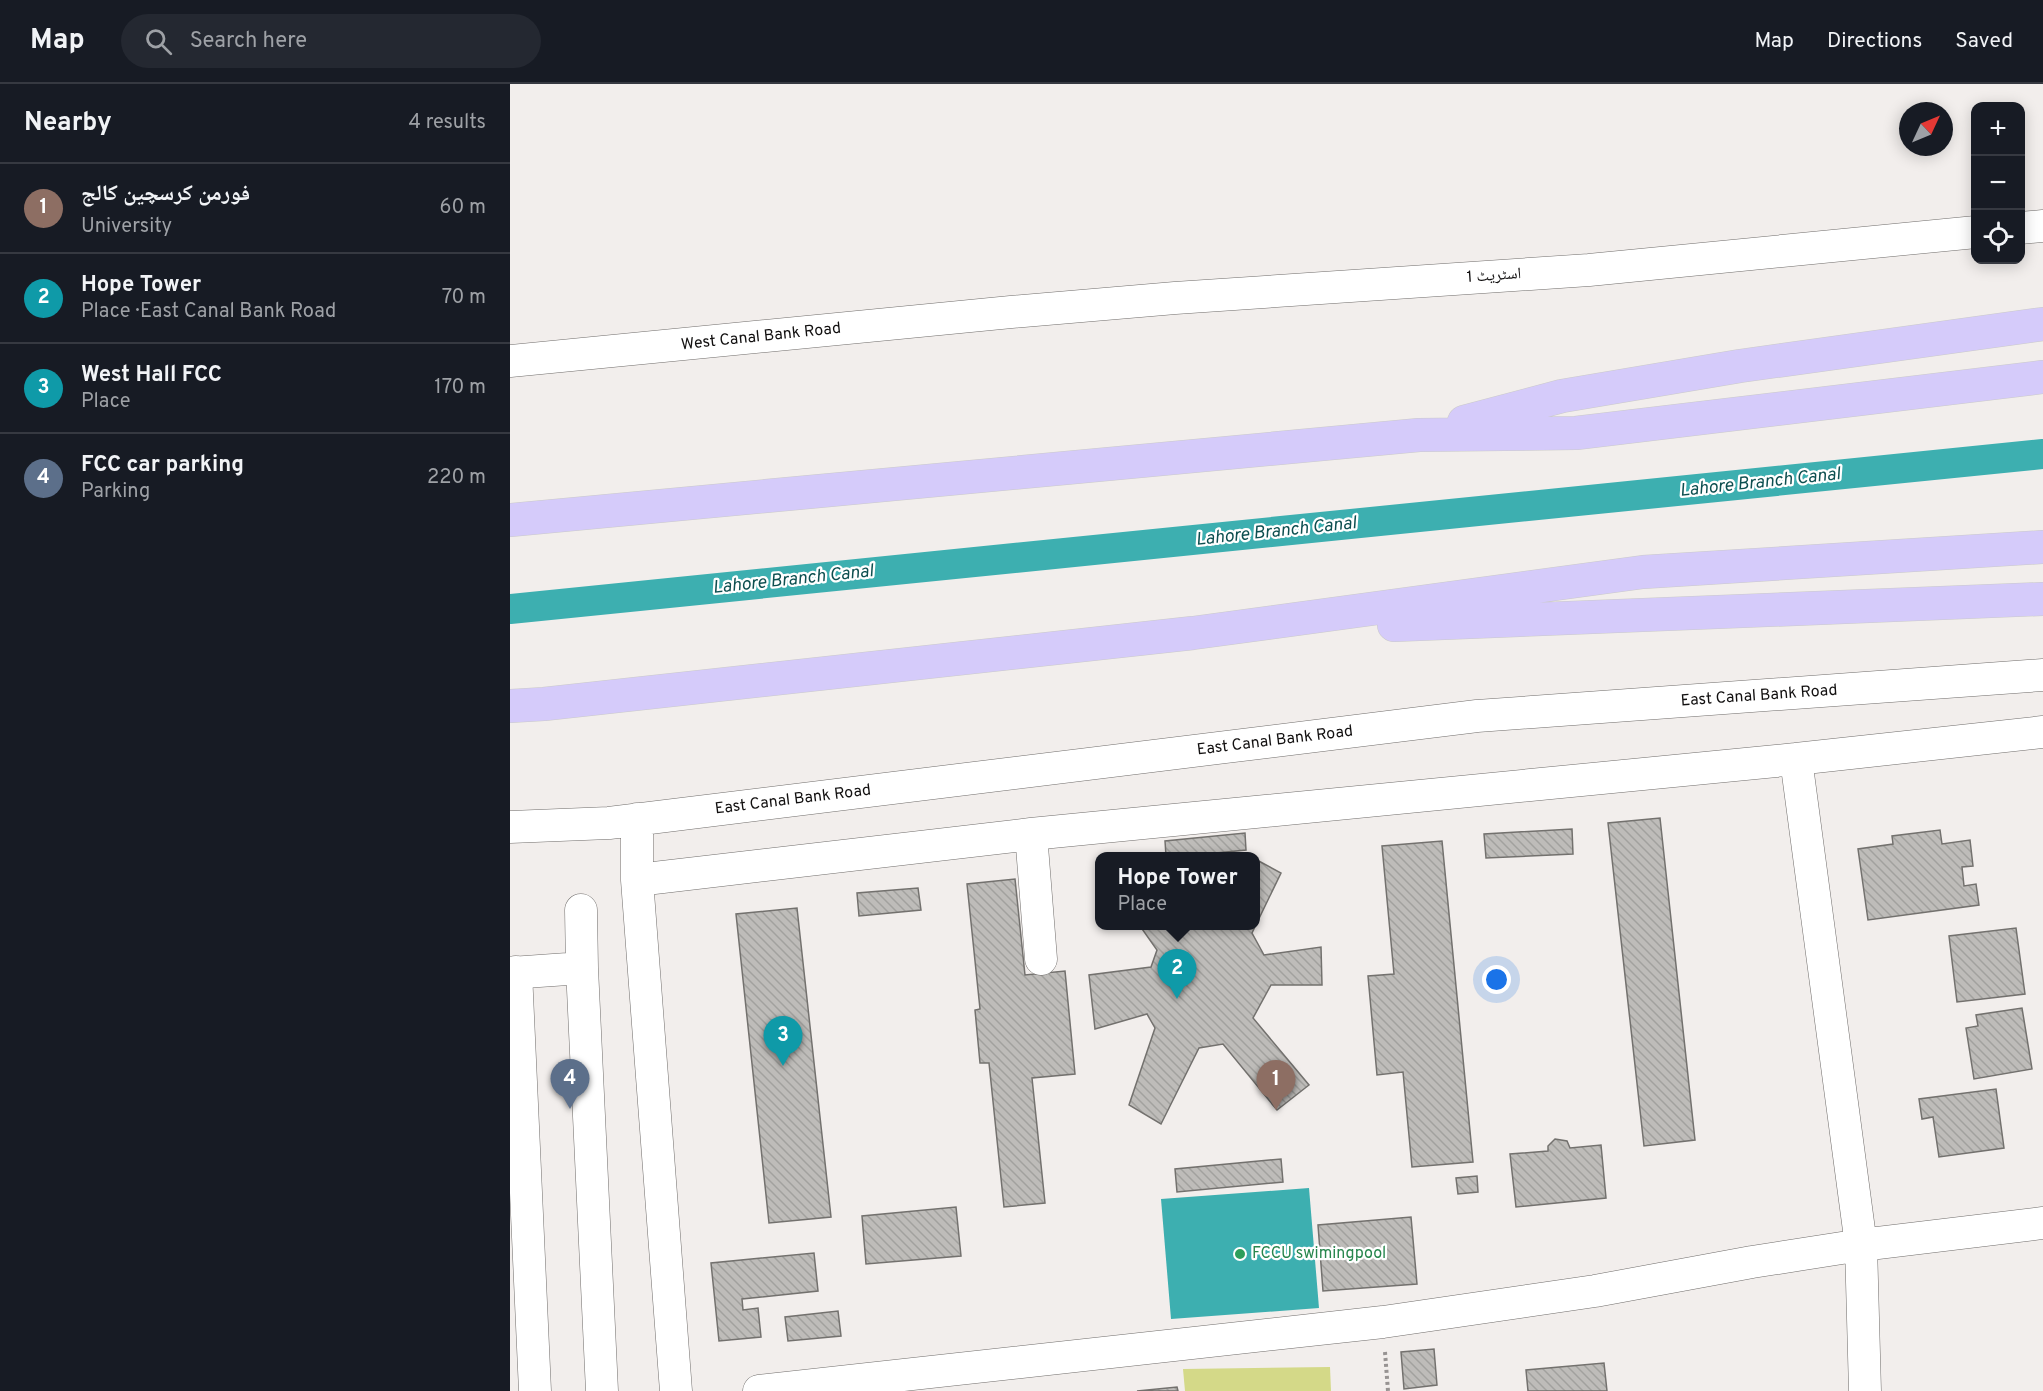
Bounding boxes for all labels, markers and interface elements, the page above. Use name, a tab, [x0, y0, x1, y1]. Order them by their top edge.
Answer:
search box	[121, 14, 541, 68]
text: Map	[30, 23, 85, 59]
icon: search	[142, 25, 175, 58]
text: Search here	[190, 28, 307, 55]
text: Map	[1754, 28, 1794, 55]
text: Directions	[1827, 28, 1922, 55]
text: Saved	[1955, 28, 2013, 55]
north arrow	[1899, 102, 1953, 156]
map controls	[1971, 102, 2025, 264]
button: +	[1971, 102, 2025, 156]
text: Nearby	[24, 107, 112, 140]
text: 4 results	[409, 110, 486, 136]
button: −	[1971, 156, 2025, 210]
text: فورمن کرسچین کالج	[81, 181, 250, 208]
text: 1	[40, 195, 48, 221]
text: 60 m	[440, 195, 486, 221]
button: locate	[1971, 210, 2025, 264]
text: University	[81, 214, 172, 240]
street label: اسٹریٹ 1	[1466, 264, 1522, 288]
text: Hope Tower	[81, 272, 201, 299]
text: 2	[37, 285, 50, 311]
text: 70 m	[442, 285, 486, 311]
text: Place · East Canal Bank Road	[81, 299, 336, 325]
street label: West Canal Bank Road	[680, 319, 842, 355]
text: West Hall FCC	[81, 362, 222, 389]
text: 3	[38, 375, 50, 401]
text: 170 m	[434, 375, 486, 401]
text: Place	[81, 389, 131, 415]
text: FCC car parking	[81, 452, 244, 479]
water label: Lahore Branch Canal	[1678, 463, 1843, 503]
text: 4	[37, 465, 50, 491]
text: 220 m	[427, 465, 486, 491]
text: Parking	[81, 479, 150, 505]
water label: Lahore Branch Canal	[1194, 512, 1359, 552]
water label: Lahore Branch Canal	[711, 560, 876, 600]
street label: East Canal Bank Road	[1680, 681, 1838, 711]
street label: East Canal Bank Road	[1196, 722, 1354, 760]
street label: East Canal Bank Road	[714, 781, 872, 819]
popup	[1095, 852, 1260, 930]
text: Hope Tower	[1117, 865, 1238, 892]
text: Place	[1117, 892, 1167, 918]
pin: 2	[1158, 950, 1196, 999]
your location	[1482, 965, 1511, 994]
pin: 3	[764, 1016, 802, 1066]
pin: 4	[550, 1060, 590, 1109]
pin: 1	[1256, 1060, 1296, 1110]
place label: FCCU swimingpool	[1252, 1244, 1386, 1264]
marker: FCCU swimingpool	[1233, 1247, 1247, 1261]

